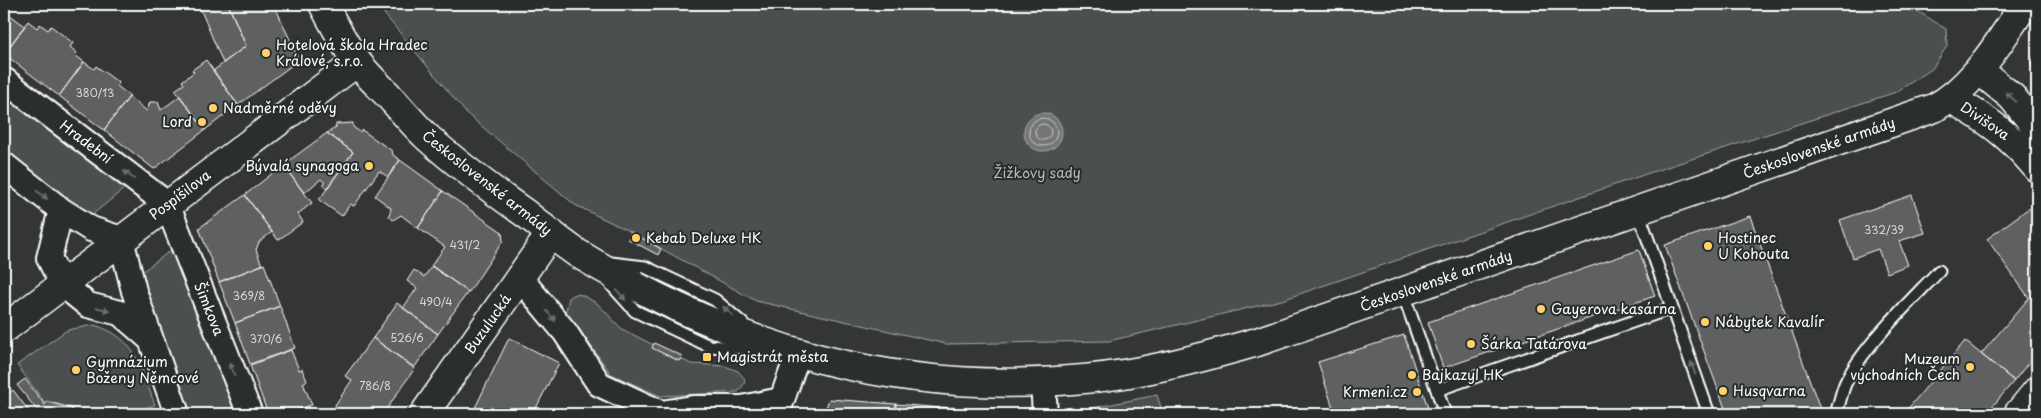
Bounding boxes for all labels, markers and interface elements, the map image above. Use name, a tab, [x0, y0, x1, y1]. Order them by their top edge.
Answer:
place label: Hotelová škola Hradec Králové, s.r.o.	[276, 34, 428, 71]
marker: Hotelová škola Hradec Králové, s.r.o.	[260, 47, 272, 59]
house number: 380/13	[76, 84, 114, 101]
one-way arrow	[2005, 91, 2017, 103]
street label: Divišova	[1956, 96, 2015, 145]
place label: Nadměrné oděvy	[223, 97, 337, 118]
marker: Nadměrné oděvy	[207, 102, 219, 114]
place label: Lord	[162, 111, 192, 132]
street label: Československé armády	[1740, 112, 1898, 183]
street label: Hradební	[55, 115, 117, 168]
marker: Lord	[196, 116, 208, 128]
street label: Československé armády	[418, 125, 557, 240]
place label: Bývalá synagoga	[245, 155, 359, 176]
marker: Bývalá synagoga	[363, 160, 375, 172]
park label: Žižkovy sady	[993, 162, 1081, 183]
street label: Pospíšilova	[144, 164, 215, 225]
one-way arrow	[123, 169, 136, 180]
one-way arrow	[35, 189, 48, 200]
house number: 332/39	[1864, 221, 1904, 238]
place label: Kebab Deluxe HK	[646, 227, 762, 248]
place label: Hostinec U Kohouta	[1718, 227, 1789, 264]
marker: Kebab Deluxe HK	[630, 232, 642, 244]
house number: 431/2	[450, 236, 481, 253]
marker: Hostinec U Kohouta	[1702, 240, 1714, 252]
street label: Československé armády	[1357, 245, 1515, 316]
street label: Šimkova	[189, 279, 230, 339]
house number: 369/8	[233, 287, 265, 304]
street label: Buzulucká	[459, 289, 516, 358]
one-way arrow	[615, 289, 626, 302]
house number: 490/4	[420, 293, 452, 310]
place label: Gayerova kasárna	[1551, 298, 1676, 319]
marker: Gayerova kasárna	[1535, 303, 1547, 315]
one-way arrow	[95, 305, 110, 313]
one-way arrow	[722, 306, 735, 317]
one-way arrow	[546, 309, 557, 322]
place label: Nábytek Kavalír	[1715, 311, 1825, 332]
marker: Nábytek Kavalír	[1699, 316, 1711, 328]
house number: 526/6	[390, 329, 424, 346]
house number: 370/6	[250, 330, 283, 347]
place label: Šárka Tatárova	[1481, 333, 1587, 354]
marker: Šárka Tatárova	[1465, 338, 1477, 350]
place label: Magistrát města	[717, 346, 828, 367]
place label: Muzeum východních Čech	[1850, 348, 1960, 385]
place label: Gymnázium Boženy Němcové	[86, 351, 199, 388]
marker: Magistrát města	[701, 351, 713, 363]
one-way arrow	[1689, 361, 1696, 376]
marker: Muzeum východních Čech	[1964, 361, 1976, 373]
one-way arrow	[228, 362, 236, 376]
marker: Gymnázium Boženy Němcové	[70, 364, 82, 376]
place label: Bajkazyl HK	[1422, 364, 1504, 385]
marker: Bajkazyl HK	[1406, 369, 1418, 381]
house number: 786/8	[359, 377, 391, 394]
place label: Husqvarna	[1733, 380, 1806, 401]
place label: Krmeni.cz	[1343, 381, 1407, 402]
marker: Husqvarna	[1717, 385, 1729, 397]
marker: Krmeni.cz	[1411, 386, 1423, 398]

